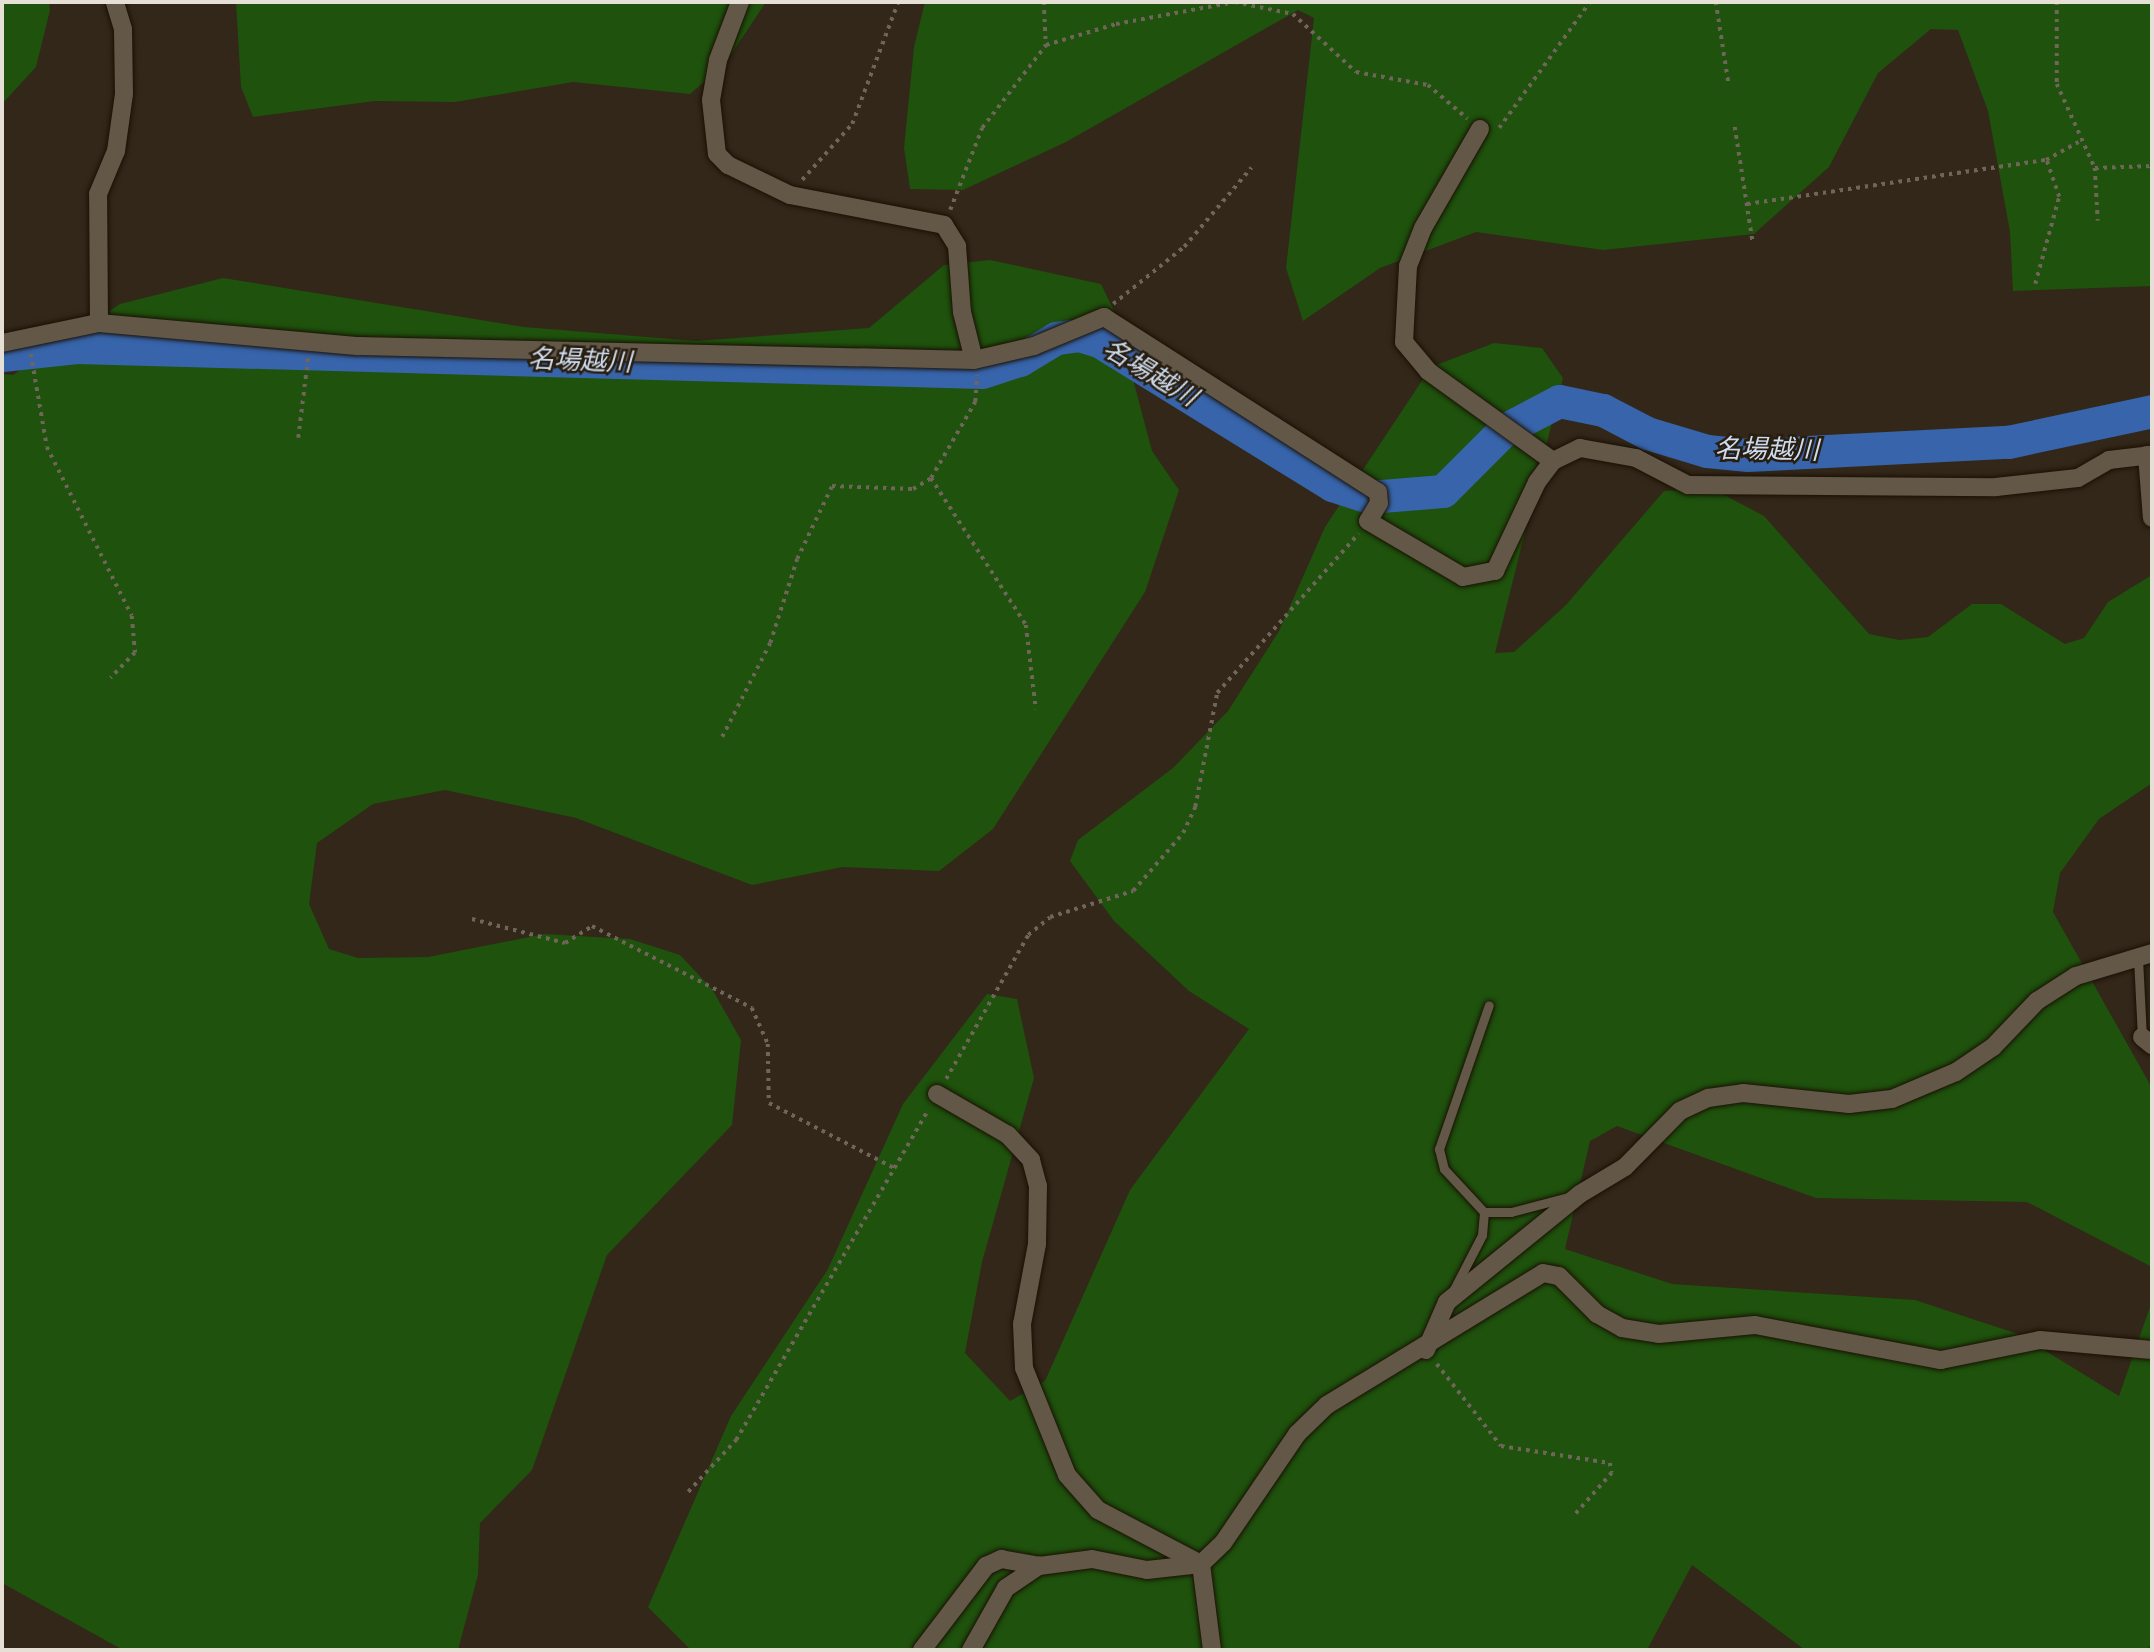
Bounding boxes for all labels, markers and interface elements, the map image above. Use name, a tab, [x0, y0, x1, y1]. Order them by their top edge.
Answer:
water label: 名場越川	[1097, 333, 1203, 413]
water label: 名場越川	[527, 344, 633, 378]
water label: 名場越川	[1715, 433, 1819, 467]

